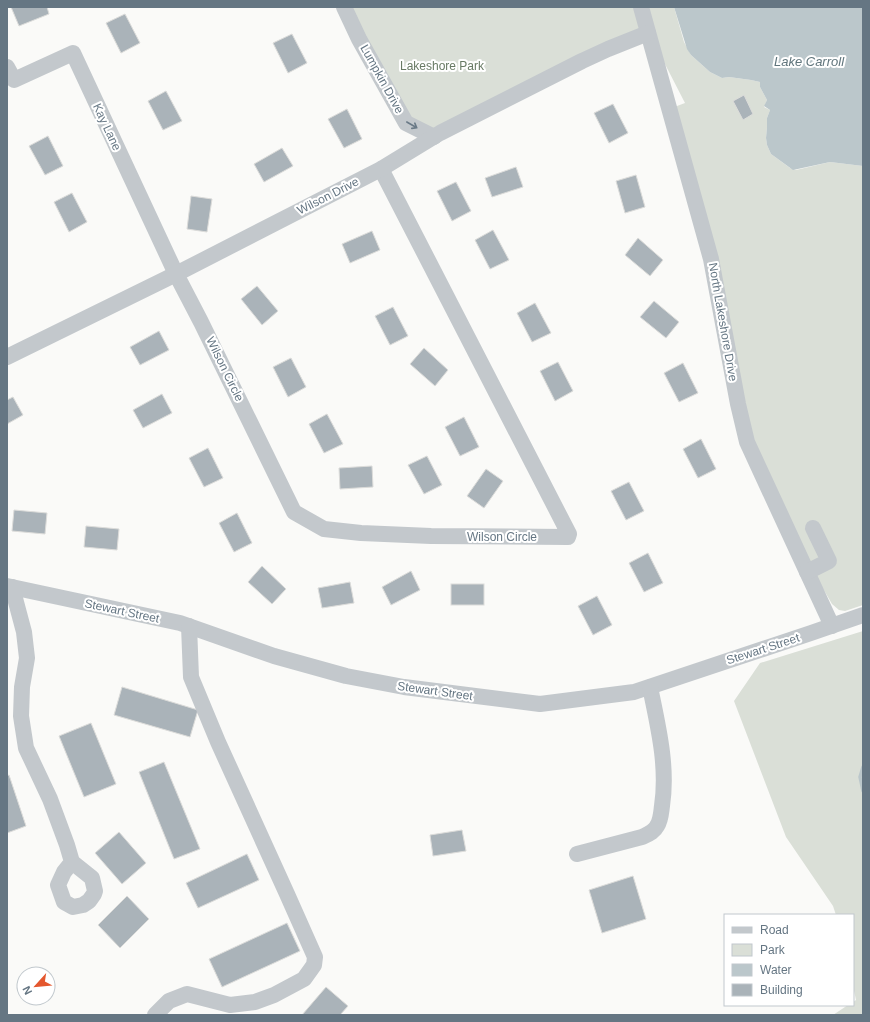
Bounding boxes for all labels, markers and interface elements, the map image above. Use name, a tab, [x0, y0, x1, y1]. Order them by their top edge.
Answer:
street label: Lumpkin Drive	[357, 42, 407, 116]
water label: Lake Carroll	[774, 54, 845, 69]
park label: Lakeshore Park	[400, 59, 485, 73]
street label: Kay Lane	[90, 101, 124, 153]
one-way arrow	[406, 120, 417, 129]
street label: Wilson Drive	[295, 174, 361, 218]
street label: North Lakeshore Drive	[706, 262, 740, 383]
street label: Wilson Circle	[203, 334, 247, 404]
street label: Wilson Circle	[467, 530, 537, 544]
street label: Stewart Street	[83, 596, 161, 626]
street label: Stewart Street	[725, 630, 802, 667]
street label: Stewart Street	[396, 679, 474, 703]
legend	[724, 914, 854, 1006]
text: Road	[760, 923, 789, 937]
text: Park	[760, 943, 786, 957]
text: Water	[760, 963, 792, 977]
north arrow	[16, 966, 56, 1006]
text: Building	[760, 983, 803, 997]
text: N	[20, 984, 34, 997]

